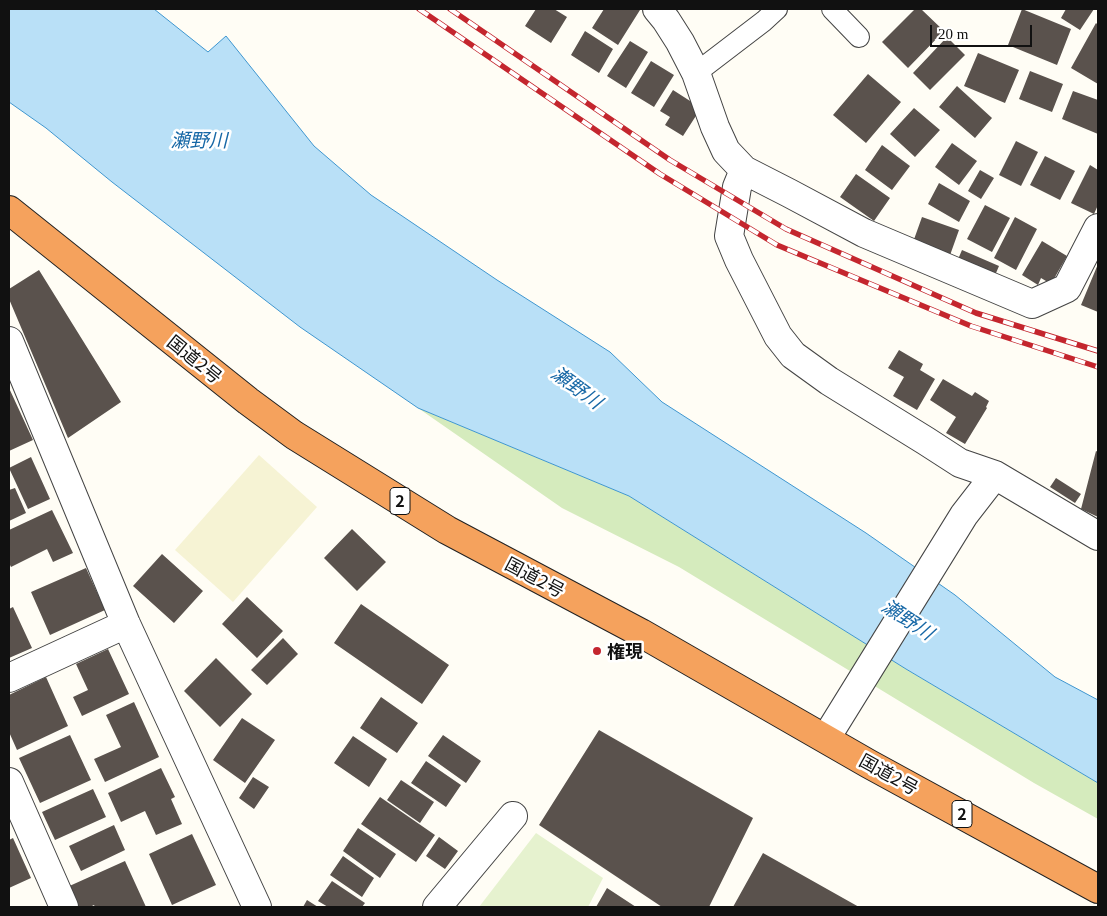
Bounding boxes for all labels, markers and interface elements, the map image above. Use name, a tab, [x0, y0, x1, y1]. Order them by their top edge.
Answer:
scale bar	[932, 15, 1034, 47]
text: 20 m	[938, 26, 968, 42]
water label: 瀬野川	[171, 129, 227, 151]
street label: 国道2号	[163, 330, 227, 388]
water label: 瀬野川	[547, 361, 607, 413]
road number: 2	[390, 488, 410, 514]
street label: 国道2号	[502, 552, 568, 602]
water label: 瀬野川	[878, 594, 938, 644]
place label: 権現	[607, 640, 643, 662]
marker: 権現	[591, 645, 603, 657]
street label: 国道2号	[856, 749, 922, 799]
road number: 2	[952, 801, 972, 828]

